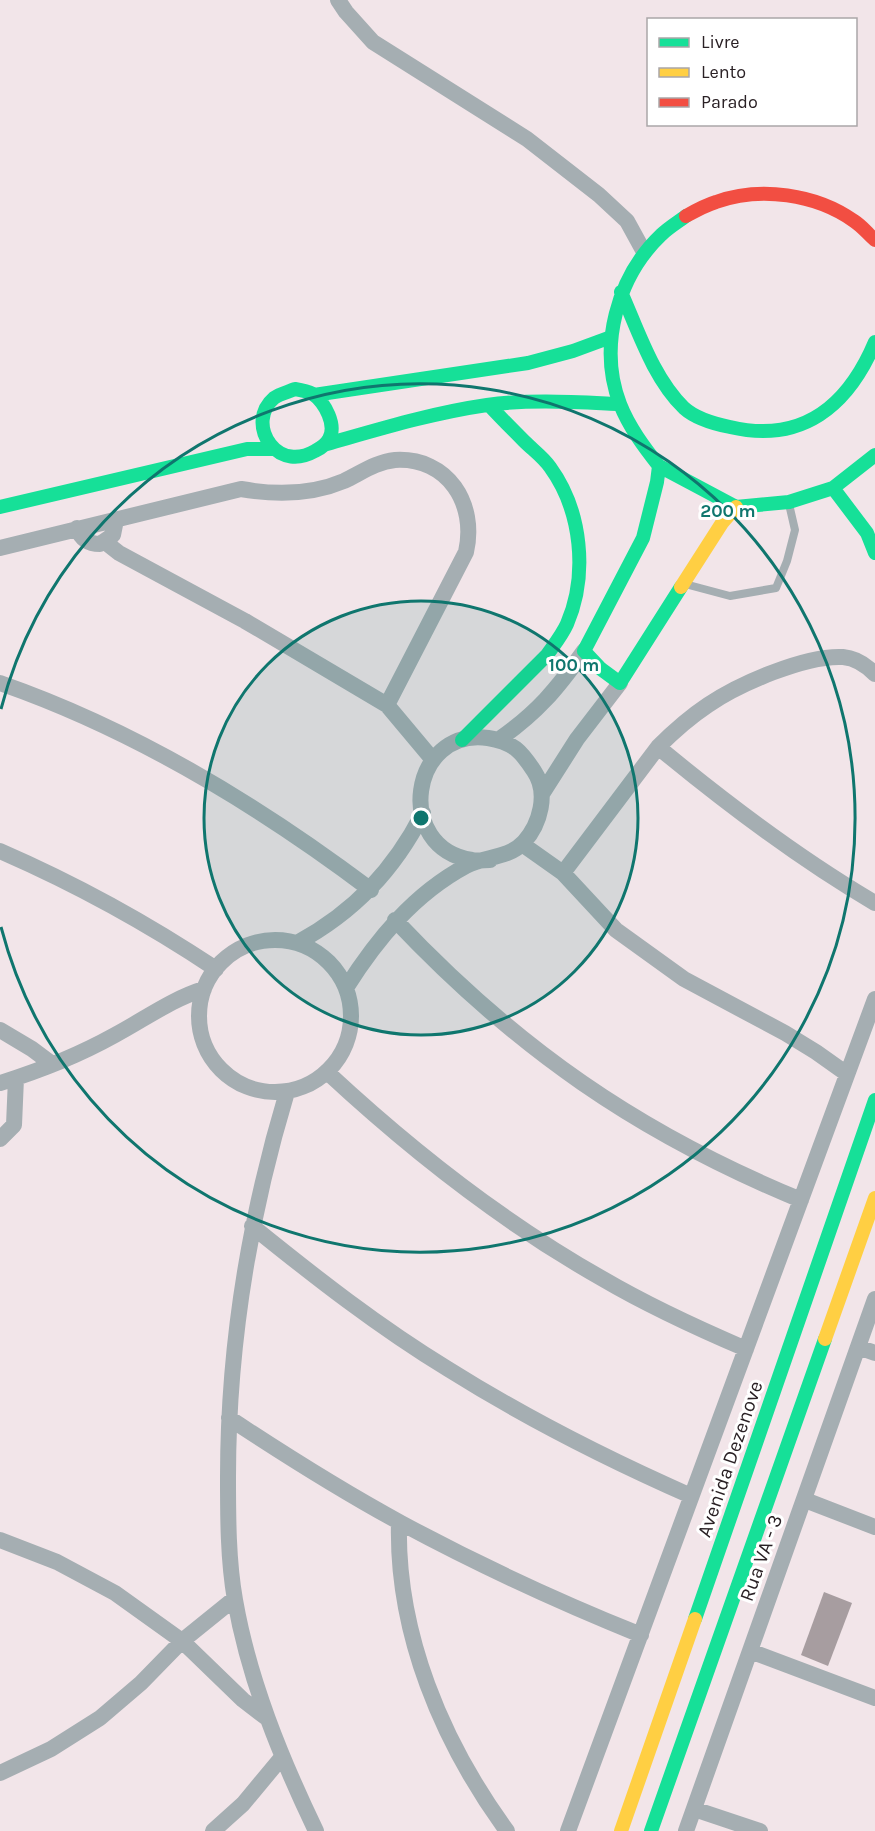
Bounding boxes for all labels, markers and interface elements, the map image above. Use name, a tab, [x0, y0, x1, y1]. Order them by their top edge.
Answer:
legend	[647, 18, 857, 126]
text: Livre	[701, 31, 740, 53]
text: Lento	[701, 61, 746, 83]
text: Parado	[701, 91, 758, 113]
text: 200 m	[700, 500, 756, 522]
text: 100 m	[549, 654, 599, 676]
centre of rings	[411, 808, 431, 828]
street label: Avenida Dezenove	[693, 1378, 767, 1540]
street label: Rua VA - 3	[735, 1512, 787, 1604]

